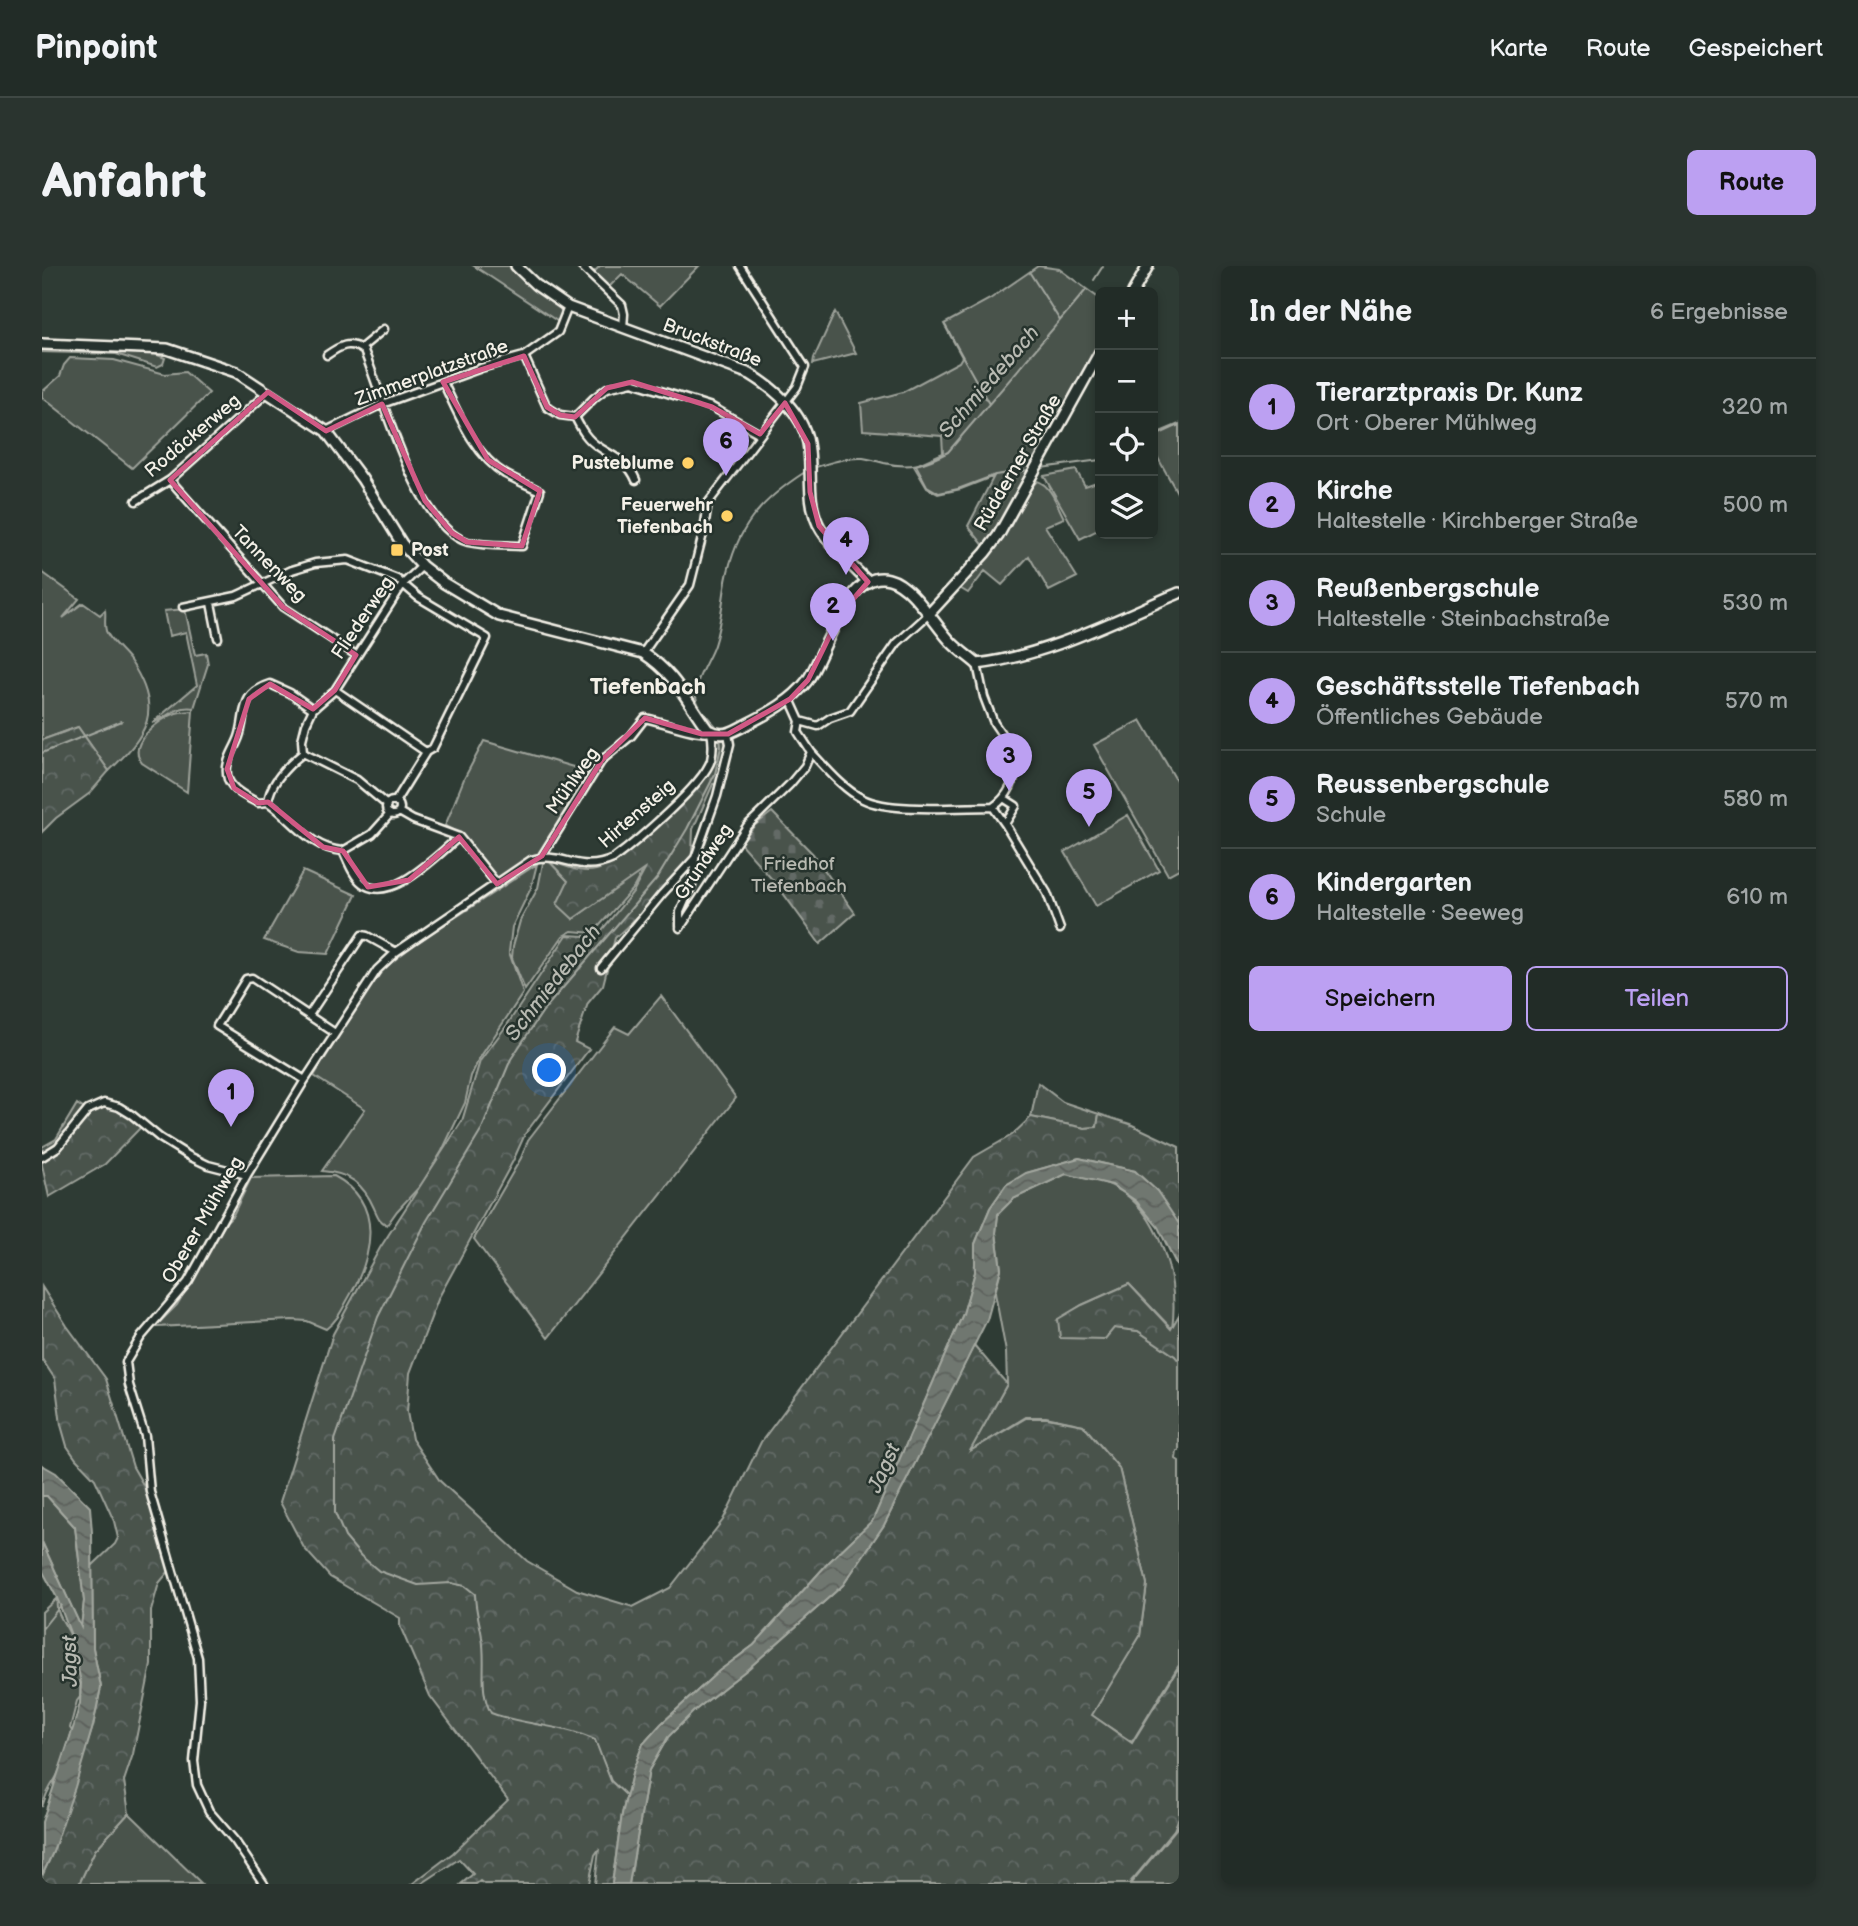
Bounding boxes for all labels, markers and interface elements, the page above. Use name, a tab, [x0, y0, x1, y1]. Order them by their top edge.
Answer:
text: Pinpoint	[35, 28, 157, 68]
text: Karte	[1489, 34, 1548, 63]
text: Route	[1586, 34, 1651, 63]
text: Gespeichert	[1689, 34, 1823, 63]
button: Route	[1687, 150, 1816, 215]
text: Anfahrt	[42, 153, 207, 212]
map controls	[1095, 287, 1158, 539]
button: +	[1095, 287, 1158, 350]
text: In der Nähe	[1249, 294, 1412, 330]
text: 6 Ergebnisse	[1650, 298, 1788, 326]
street label: Bruckstraße	[659, 314, 765, 372]
water label: Schmiedebach	[933, 320, 1045, 443]
street label: Zimmerplatzstraße	[352, 335, 511, 412]
button: −	[1095, 350, 1158, 413]
text: Tierarztpraxis Dr. Kunz	[1316, 378, 1583, 409]
street label: Rodäckerweg	[140, 389, 246, 483]
street label: Rüdderner Straße	[970, 391, 1066, 535]
text: 1	[1267, 393, 1277, 421]
text: 320 m	[1722, 393, 1788, 421]
text: Ort · Oberer Mühlweg	[1316, 409, 1537, 437]
button: locate	[1095, 413, 1158, 476]
pin: 6	[703, 418, 749, 476]
place label: Pusteblume	[571, 452, 674, 475]
marker: Pusteblume	[680, 455, 696, 471]
button: layers	[1095, 476, 1158, 539]
text: Kirche	[1316, 476, 1393, 507]
text: 2	[1265, 491, 1279, 519]
text: 500 m	[1723, 491, 1788, 519]
place label: Feuerwehr Tiefenbach	[617, 494, 713, 539]
text: Haltestelle · Kirchberger Straße	[1316, 507, 1638, 535]
marker: Feuerwehr Tiefenbach	[719, 508, 735, 524]
pin: 4	[823, 517, 869, 575]
street label: Tannenweg	[227, 521, 311, 607]
place label: Post	[411, 539, 449, 562]
marker: Post	[389, 542, 405, 558]
street label: Fliederweg	[327, 572, 399, 664]
text: Reußenbergschule	[1316, 574, 1539, 605]
pin: 2	[810, 583, 856, 641]
text: 3	[1265, 589, 1279, 617]
text: 530 m	[1722, 589, 1788, 617]
text: Haltestelle · Steinbachstraße	[1316, 605, 1610, 633]
text: Geschäftsstelle Tiefenbach	[1316, 672, 1640, 703]
district label: Tiefenbach	[590, 673, 706, 701]
text: 4	[1265, 687, 1279, 715]
text: 570 m	[1725, 687, 1788, 715]
text: Öffentliches Gebäude	[1316, 703, 1543, 731]
pin: 3	[986, 733, 1032, 791]
street label: Mühlweg	[542, 743, 604, 819]
pin: 5	[1066, 769, 1112, 827]
text: Reussenbergschule	[1316, 770, 1549, 801]
street label: Hirtensteig	[594, 774, 680, 854]
text: 5	[1265, 785, 1279, 813]
text: 580 m	[1723, 785, 1788, 813]
text: Schule	[1316, 801, 1386, 829]
street label: Grundweg	[670, 819, 738, 905]
park label: Friedhof Tiefenbach	[751, 853, 847, 898]
text: Kindergarten	[1316, 868, 1472, 899]
text: 6	[1265, 883, 1279, 911]
text: 610 m	[1726, 883, 1788, 911]
text: Haltestelle · Seeweg	[1316, 899, 1524, 927]
water label: Schmiedebach	[500, 919, 607, 1046]
button: Speichern	[1249, 966, 1512, 1031]
button: Teilen	[1526, 966, 1788, 1031]
your location	[532, 1053, 566, 1087]
pin: 1	[208, 1069, 254, 1127]
street label: Oberer Mühlweg	[157, 1152, 249, 1288]
water label: Jagst	[862, 1439, 906, 1497]
water label: Jagst	[57, 1635, 83, 1688]

